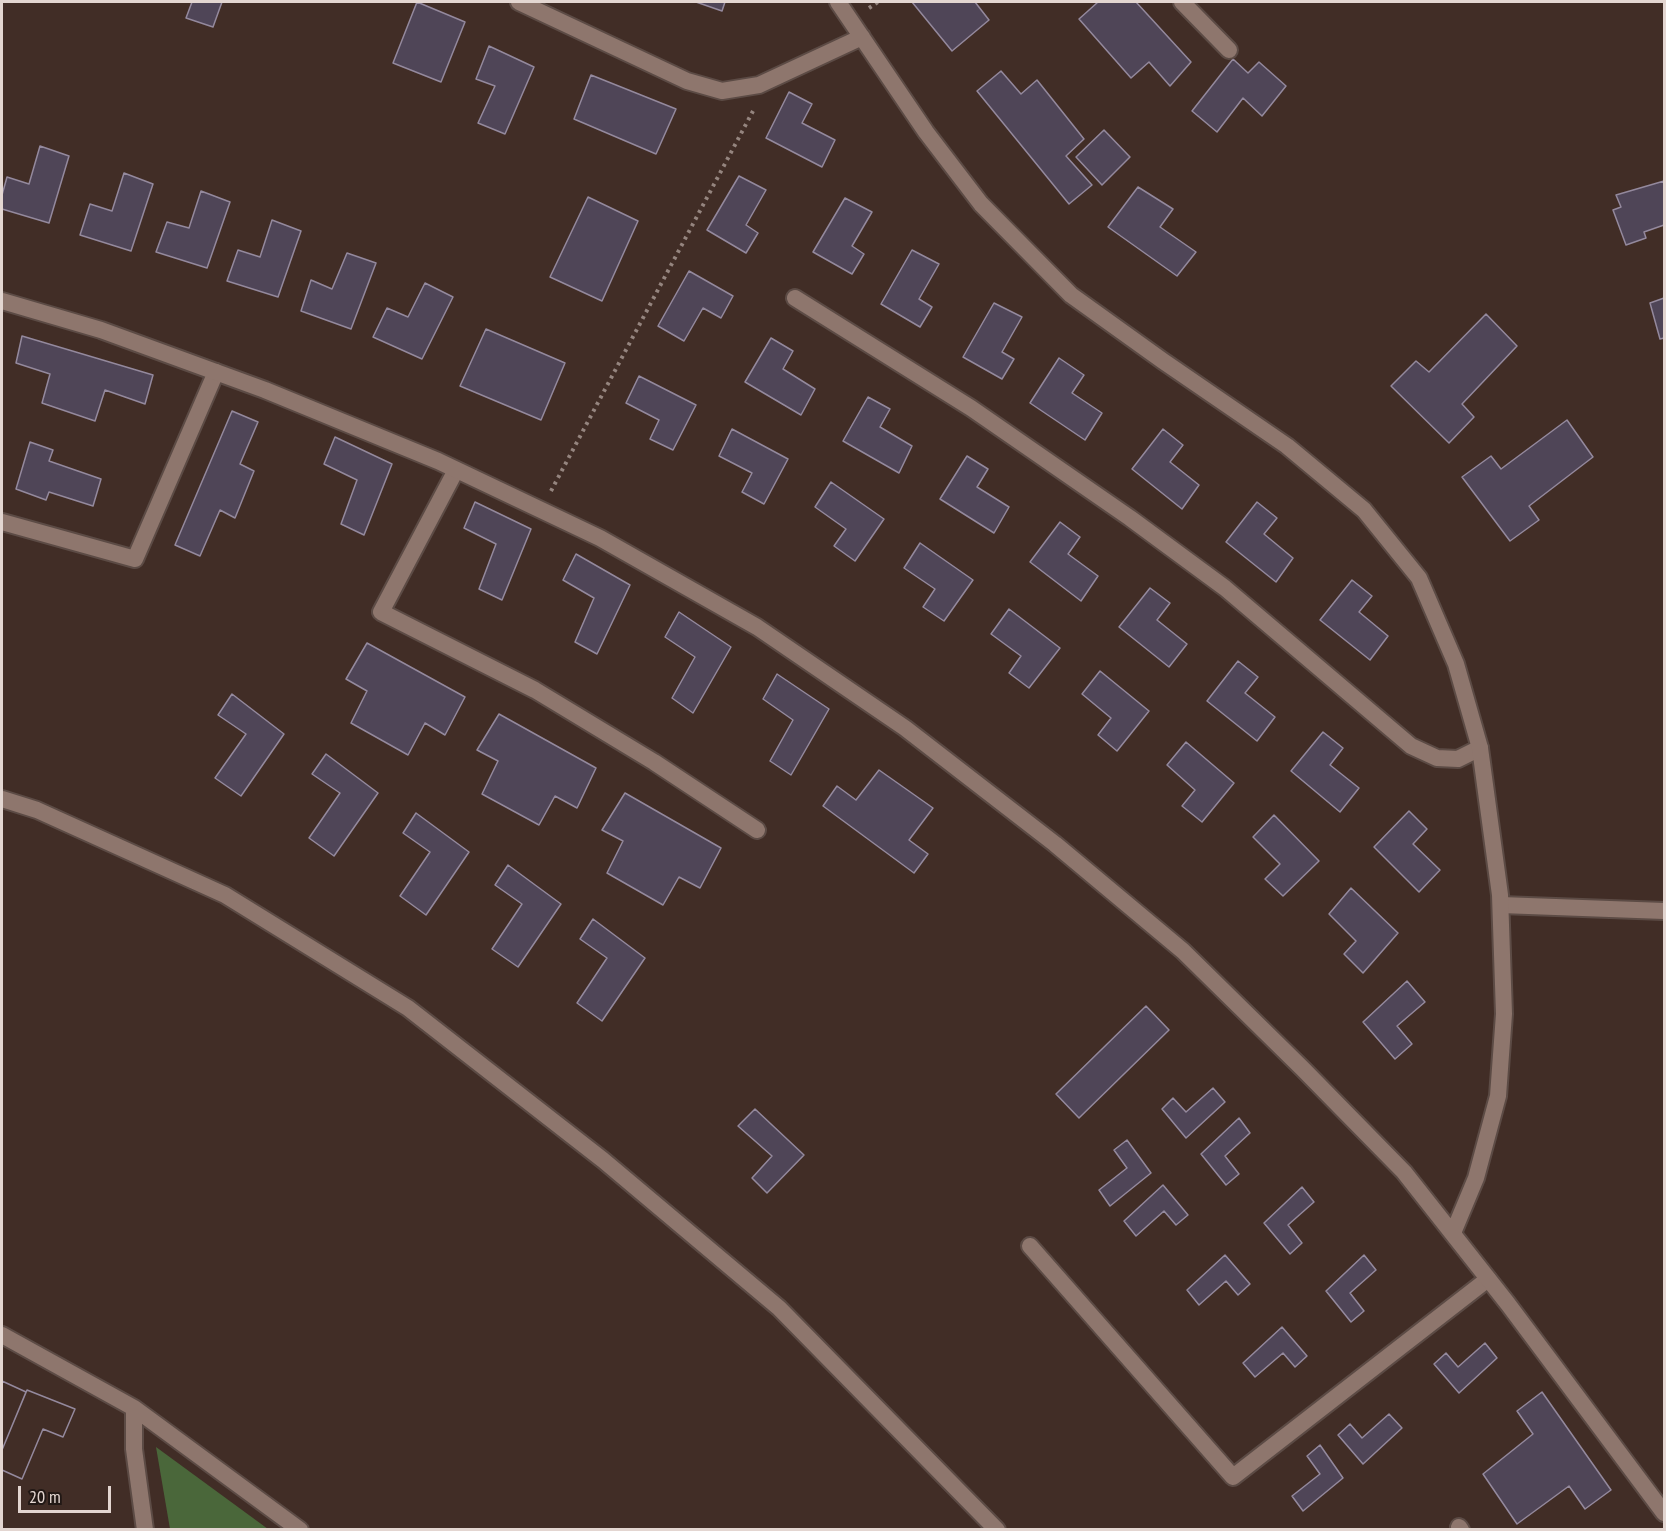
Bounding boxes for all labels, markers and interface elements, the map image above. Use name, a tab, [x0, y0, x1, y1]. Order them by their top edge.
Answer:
scale bar	[21, 1474, 114, 1512]
text: 20 m	[29, 1485, 61, 1508]

